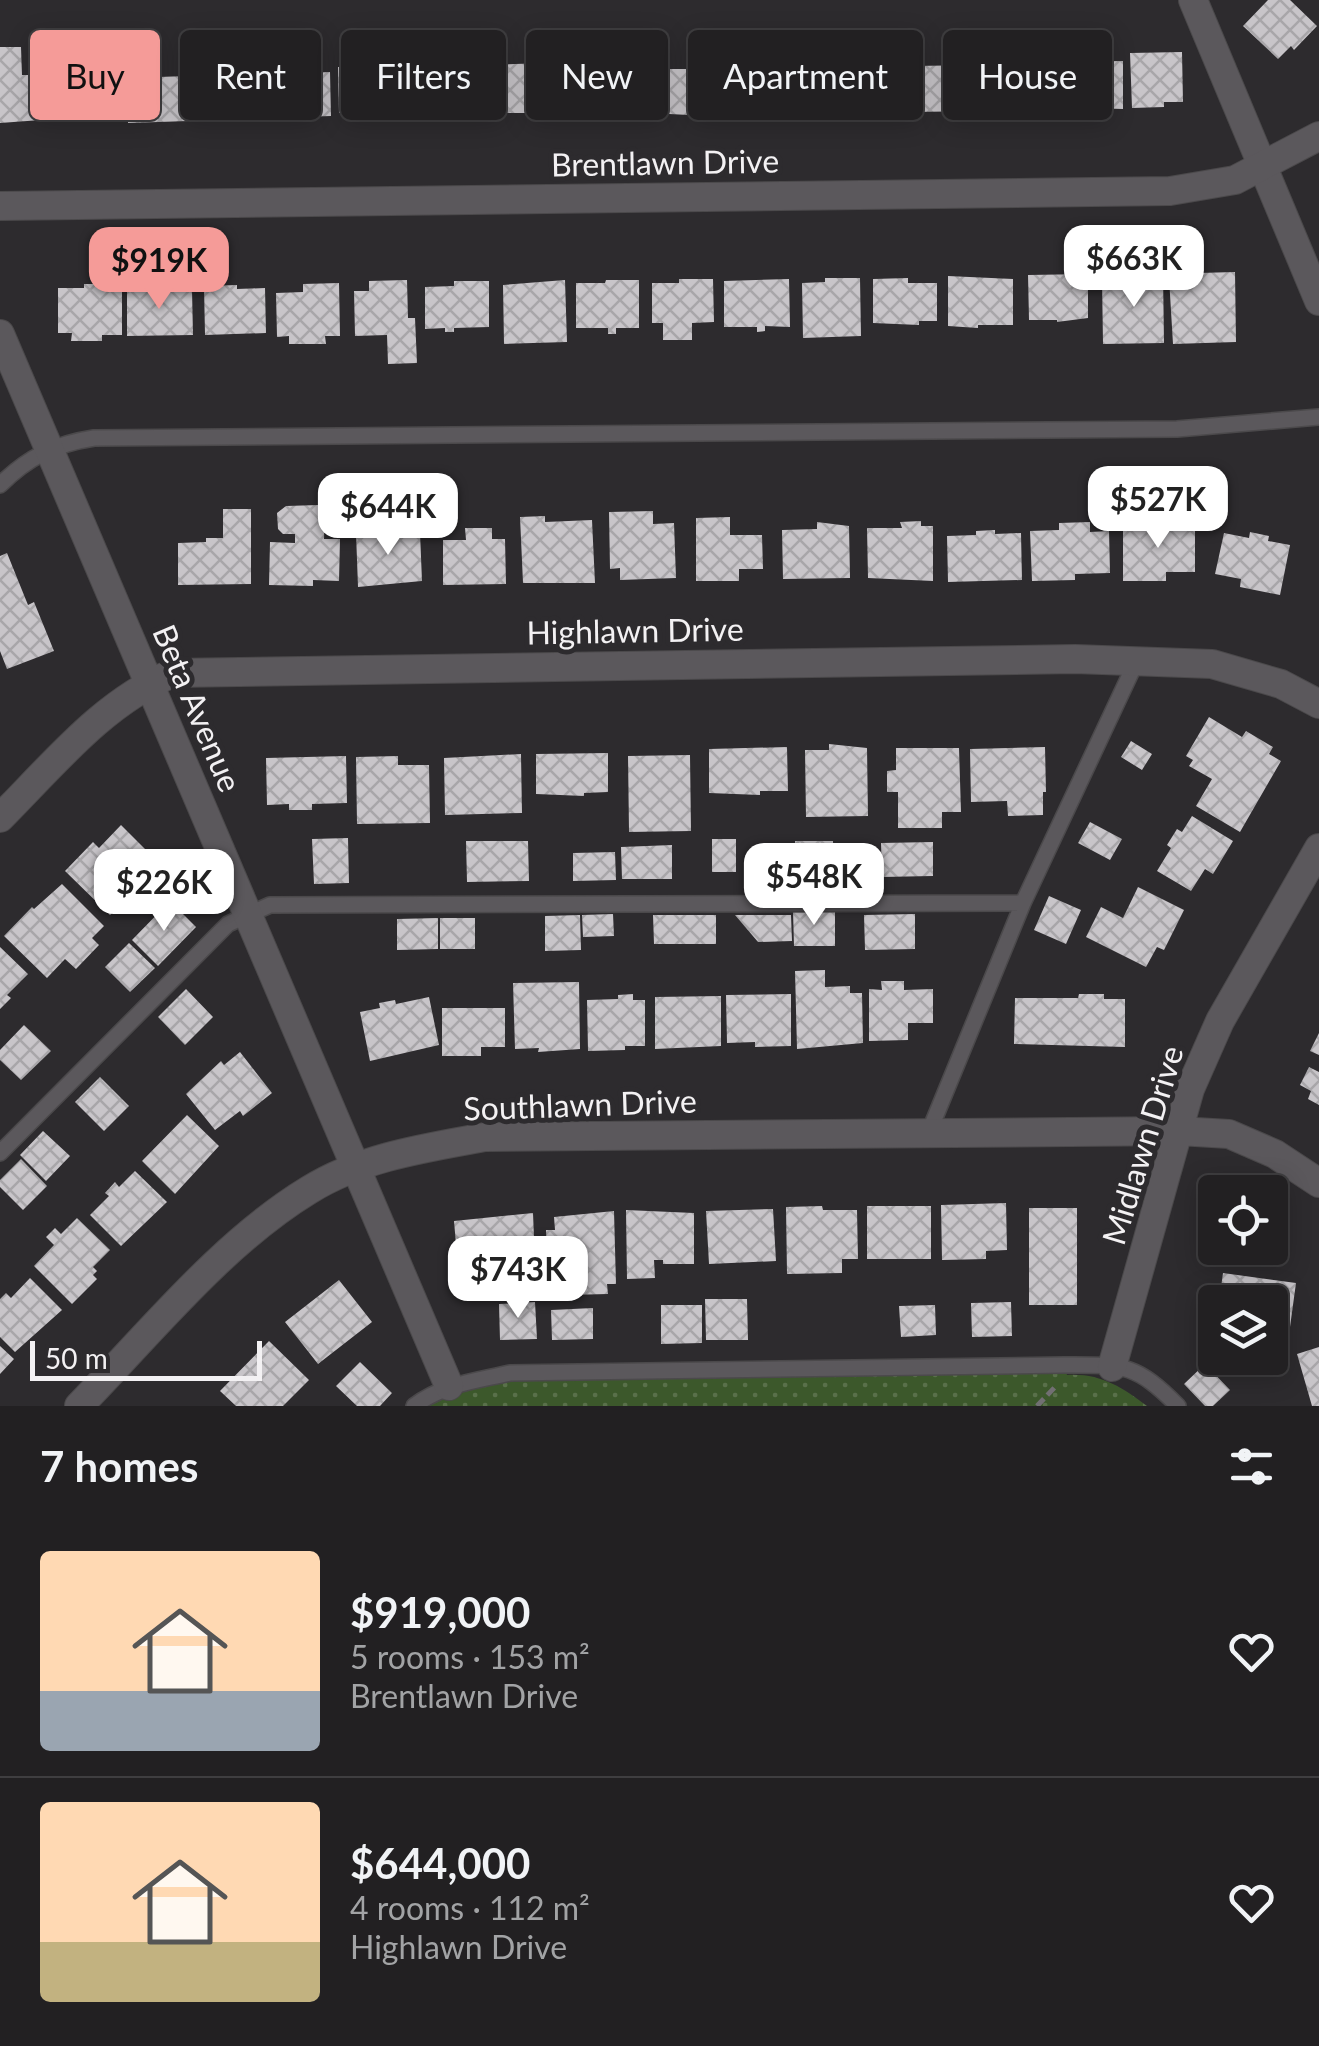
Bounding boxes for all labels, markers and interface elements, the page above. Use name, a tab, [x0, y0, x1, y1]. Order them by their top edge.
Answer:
chip: Buy	[30, 30, 160, 120]
chip: Rent	[180, 30, 321, 120]
chip: Filters	[341, 30, 506, 120]
chip: New	[526, 30, 668, 120]
chip: Apartment	[688, 30, 923, 120]
chip: House	[943, 30, 1112, 120]
street label: Brentlawn Drive	[551, 141, 779, 183]
pin: $663K	[1064, 225, 1204, 310]
pin: $919K	[89, 227, 229, 312]
text: $663K	[1086, 238, 1182, 277]
text: $919K	[111, 240, 207, 279]
pin: $527K	[1088, 466, 1228, 551]
pin: $644K	[318, 473, 458, 558]
text: $527K	[1110, 479, 1206, 518]
text: $644K	[340, 486, 436, 525]
street label: Highlawn Drive	[526, 609, 744, 651]
street label: Beta Avenue	[145, 619, 251, 797]
pin: $548K	[744, 843, 884, 928]
pin: $226K	[94, 849, 234, 934]
text: $548K	[766, 856, 862, 895]
text: $226K	[116, 862, 212, 901]
street label: Midlawn Drive	[1093, 1041, 1191, 1249]
street label: Southlawn Drive	[463, 1080, 697, 1128]
map controls	[1198, 1175, 1288, 1375]
button: locate	[1198, 1175, 1288, 1265]
pin: $743K	[448, 1236, 588, 1321]
text: $743K	[470, 1249, 566, 1288]
button: layers	[1198, 1285, 1288, 1375]
scale bar	[30, 1336, 262, 1380]
text: 50 m	[45, 1341, 108, 1375]
icon: filters	[1224, 1439, 1279, 1494]
text: 7 homes	[40, 1441, 198, 1491]
text: $919,000	[350, 1587, 530, 1637]
icon: home	[120, 1591, 240, 1711]
icon: heart	[1224, 1624, 1279, 1679]
text: 5 rooms · 153 m²	[350, 1637, 590, 1676]
text: Brentlawn Drive	[350, 1676, 578, 1715]
text: $644,000	[350, 1838, 530, 1888]
icon: home	[120, 1842, 240, 1962]
icon: heart	[1224, 1875, 1279, 1930]
text: 4 rooms · 112 m²	[350, 1888, 590, 1927]
text: Highlawn Drive	[350, 1927, 567, 1966]

